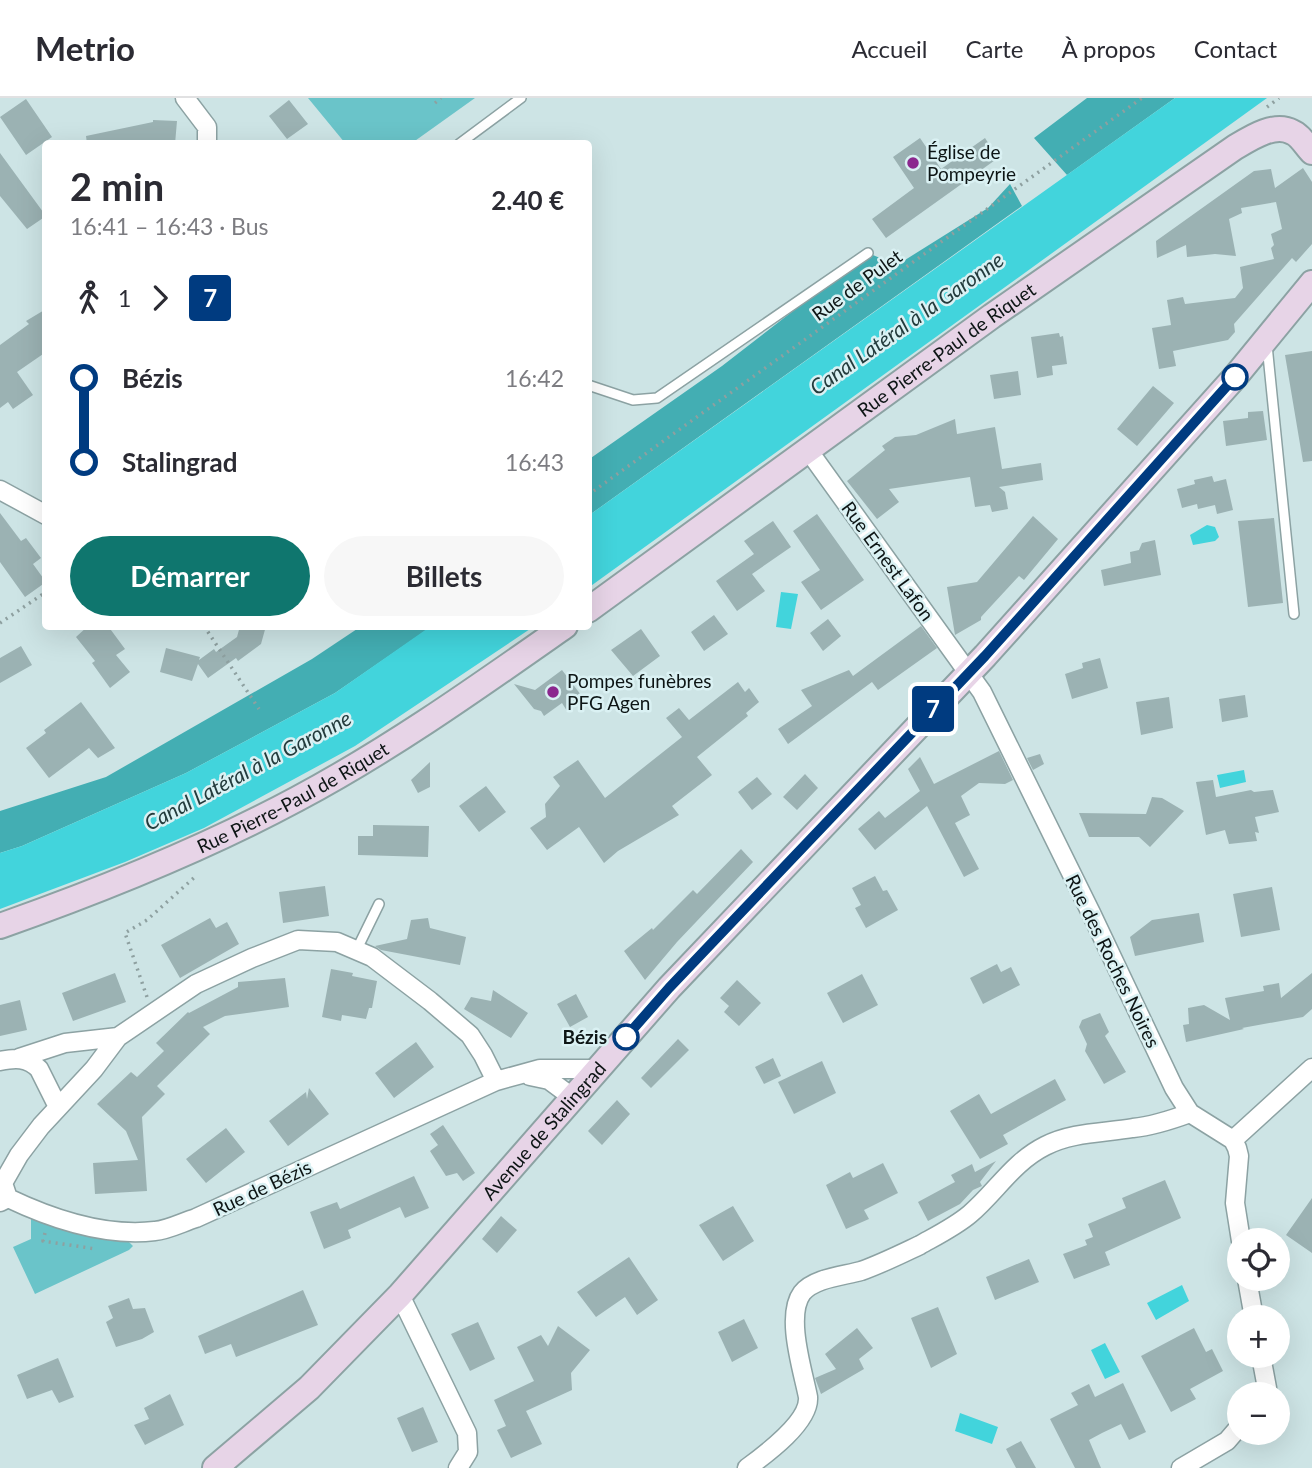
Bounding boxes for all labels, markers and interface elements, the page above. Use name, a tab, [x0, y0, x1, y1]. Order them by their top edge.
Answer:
text: Metrio	[35, 28, 135, 68]
text: Accueil	[851, 34, 927, 63]
text: Carte	[965, 34, 1023, 63]
text: À propos	[1061, 34, 1156, 63]
text: Contact	[1194, 34, 1277, 63]
place label: Église de Pompeyrie	[927, 140, 1016, 185]
marker: Église de Pompeyrie	[905, 155, 921, 171]
text: 2 min	[70, 163, 164, 209]
text: 2.40 €	[491, 184, 564, 216]
text: 16:41 – 16:43 · Bus	[70, 212, 269, 240]
street label: Rue de Pulet	[807, 244, 906, 325]
water label: Canal Latéral à la Garonne	[804, 246, 1008, 399]
street label: Rue Pierre-Paul de Riquet	[853, 277, 1040, 421]
icon: walk	[70, 279, 108, 317]
icon: forward	[141, 279, 179, 317]
text: 7	[203, 283, 217, 312]
text: 1	[118, 284, 131, 312]
text: Bézis	[122, 362, 183, 394]
text: 16:42	[505, 364, 564, 392]
unlabelled marker	[1222, 364, 1248, 390]
text: Stalingrad	[122, 446, 238, 478]
text: 16:43	[505, 448, 564, 476]
street label: Rue Ernest Lafon	[837, 497, 939, 625]
button: Démarrer	[70, 536, 310, 616]
button: Billets	[324, 536, 564, 616]
place label: Pompes funèbres PFG Agen	[567, 669, 711, 714]
marker: Pompes funèbres PFG Agen	[545, 684, 561, 700]
line badge: 7	[910, 686, 956, 732]
text: 7	[926, 694, 940, 723]
water label: Canal Latéral à la Garonne	[140, 704, 355, 835]
street label: Rue Pierre-Paul de Riquet	[193, 737, 393, 858]
street label: Rue des Roches Noires	[1061, 870, 1165, 1051]
marker: Bézis	[613, 1024, 639, 1050]
place label: Bézis	[563, 1025, 607, 1048]
street label: Avenue de Stalingrad	[477, 1057, 610, 1204]
street label: Rue de Bézis	[209, 1155, 315, 1220]
map controls	[1227, 1228, 1290, 1445]
button: locate	[1227, 1228, 1290, 1291]
button: +	[1227, 1305, 1290, 1368]
button: −	[1227, 1382, 1290, 1445]

